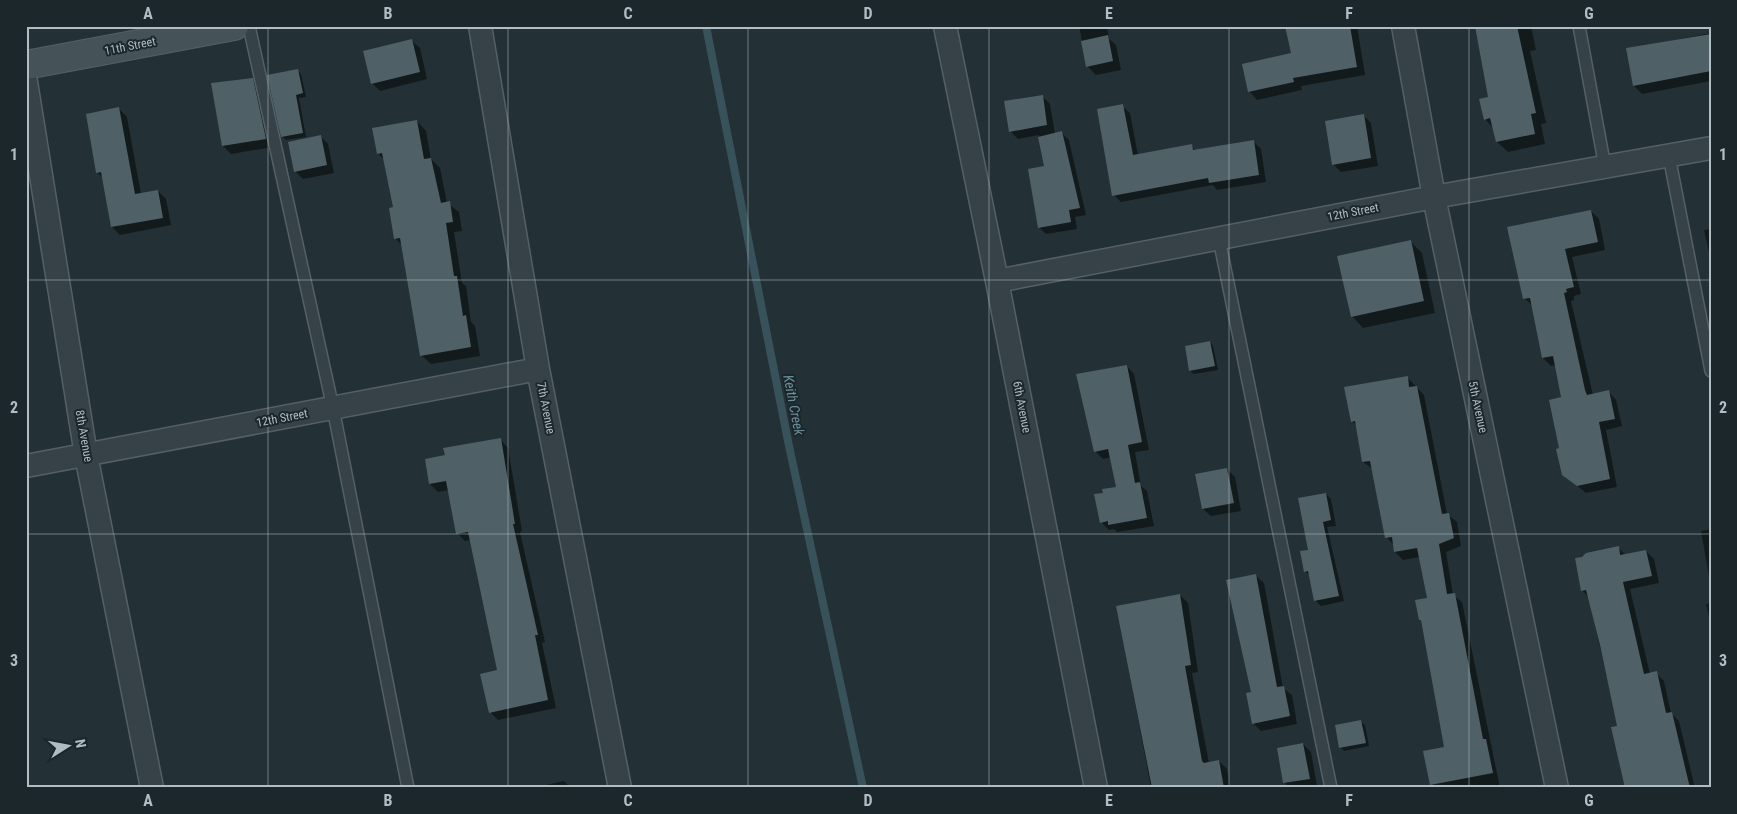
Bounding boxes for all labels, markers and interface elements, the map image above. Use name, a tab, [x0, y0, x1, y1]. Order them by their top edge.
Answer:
text: A	[143, 4, 153, 23]
text: B	[384, 4, 393, 23]
text: C	[623, 4, 633, 23]
text: D	[863, 4, 873, 23]
text: E	[1105, 4, 1113, 23]
text: F	[1345, 4, 1353, 23]
text: G	[1584, 4, 1594, 23]
street label: 11th Street	[103, 34, 157, 58]
text: 1	[10, 145, 18, 164]
text: 1	[1719, 145, 1727, 164]
street label: 12th Street	[1326, 200, 1380, 224]
water label: Keith Creek	[780, 374, 808, 437]
street label: 6th Avenue	[1010, 380, 1034, 435]
street label: 5th Avenue	[1466, 380, 1490, 435]
street label: 7th Avenue	[534, 381, 558, 436]
text: 2	[10, 398, 18, 417]
text: 2	[1719, 398, 1727, 417]
street label: 12th Street	[255, 406, 309, 430]
street label: 8th Avenue	[73, 409, 96, 463]
text: 3	[10, 651, 18, 670]
text: 3	[1719, 651, 1727, 670]
north arrow	[42, 722, 92, 772]
text: N	[72, 738, 89, 749]
text: A	[143, 791, 153, 810]
text: B	[384, 791, 393, 810]
text: C	[623, 791, 633, 810]
text: D	[863, 791, 873, 810]
text: E	[1105, 791, 1113, 810]
text: F	[1345, 791, 1353, 810]
text: G	[1584, 791, 1594, 810]

